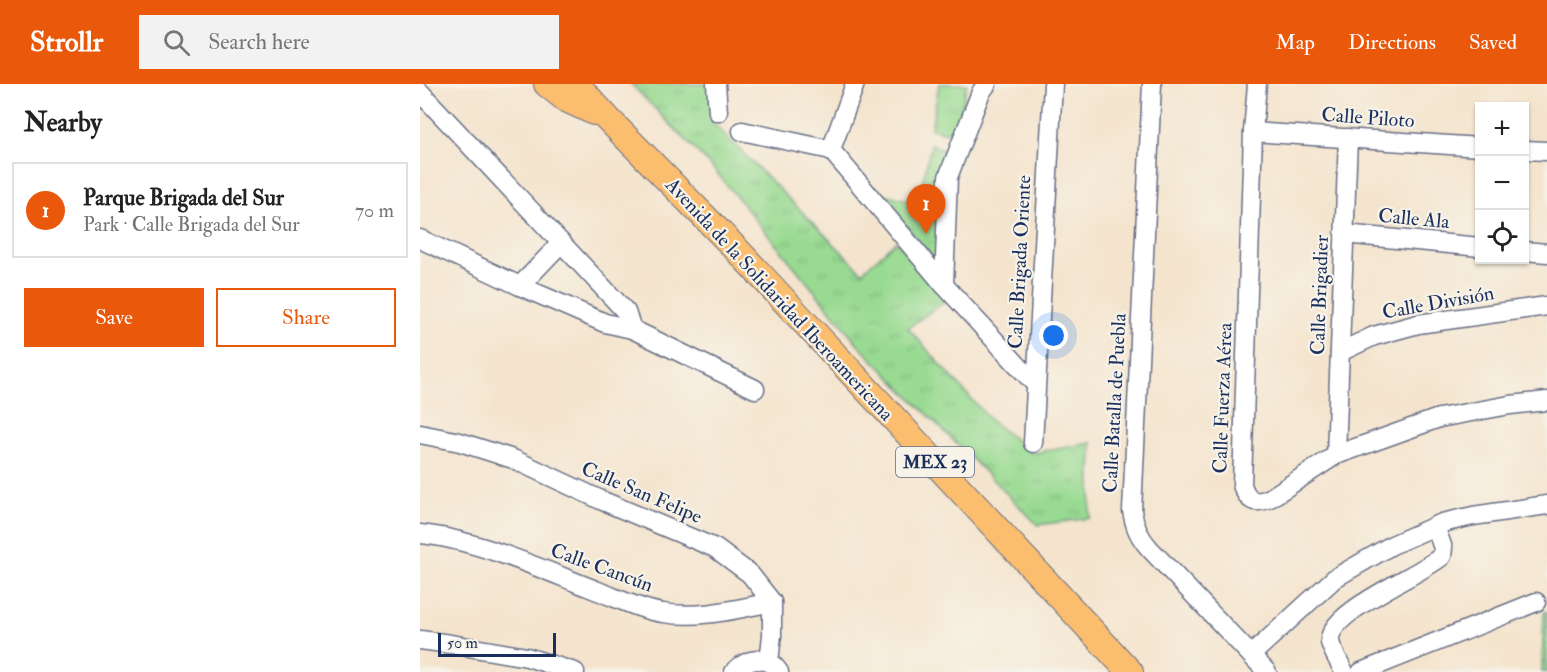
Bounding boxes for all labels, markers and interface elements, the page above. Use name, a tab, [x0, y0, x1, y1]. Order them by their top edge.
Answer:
search box	[139, 15, 559, 69]
text: Strollr	[30, 25, 103, 60]
icon: search	[160, 26, 193, 59]
text: Search here	[208, 28, 310, 56]
text: Map	[1275, 29, 1315, 56]
text: Directions	[1348, 29, 1436, 56]
text: Saved	[1469, 29, 1517, 56]
street label: Calle Piloto	[1321, 102, 1415, 133]
map controls	[1475, 102, 1529, 264]
button: +	[1475, 102, 1529, 156]
text: Nearby	[24, 107, 102, 139]
button: −	[1475, 156, 1529, 210]
street label: Avenida de la Solidaridad Iberoamericana	[660, 172, 900, 427]
street label: Calle Brigada Oriente	[1002, 174, 1037, 350]
text: Parque Brigada del Sur	[83, 184, 284, 212]
pin: 1	[906, 184, 946, 234]
text: 1	[42, 198, 49, 223]
text: 70 m	[355, 198, 394, 223]
street label: Calle Ala	[1377, 203, 1451, 234]
button: locate	[1475, 210, 1529, 264]
text: Park · Calle Brigada del Sur	[83, 212, 300, 237]
street label: Calle Brigadier	[1305, 234, 1334, 356]
street label: Calle División	[1380, 280, 1496, 325]
button: Save	[24, 288, 204, 347]
button: Share	[216, 288, 396, 347]
street label: Calle Batalla de Puebla	[1097, 312, 1132, 494]
your location	[1039, 321, 1068, 350]
street label: Calle Fuerza Aérea	[1207, 321, 1238, 474]
road number: MEX 23	[896, 447, 974, 477]
street label: Calle San Felipe	[577, 456, 706, 530]
street label: Calle Cancún	[547, 537, 657, 598]
scale bar	[438, 630, 556, 658]
text: 50 m	[447, 633, 478, 653]

